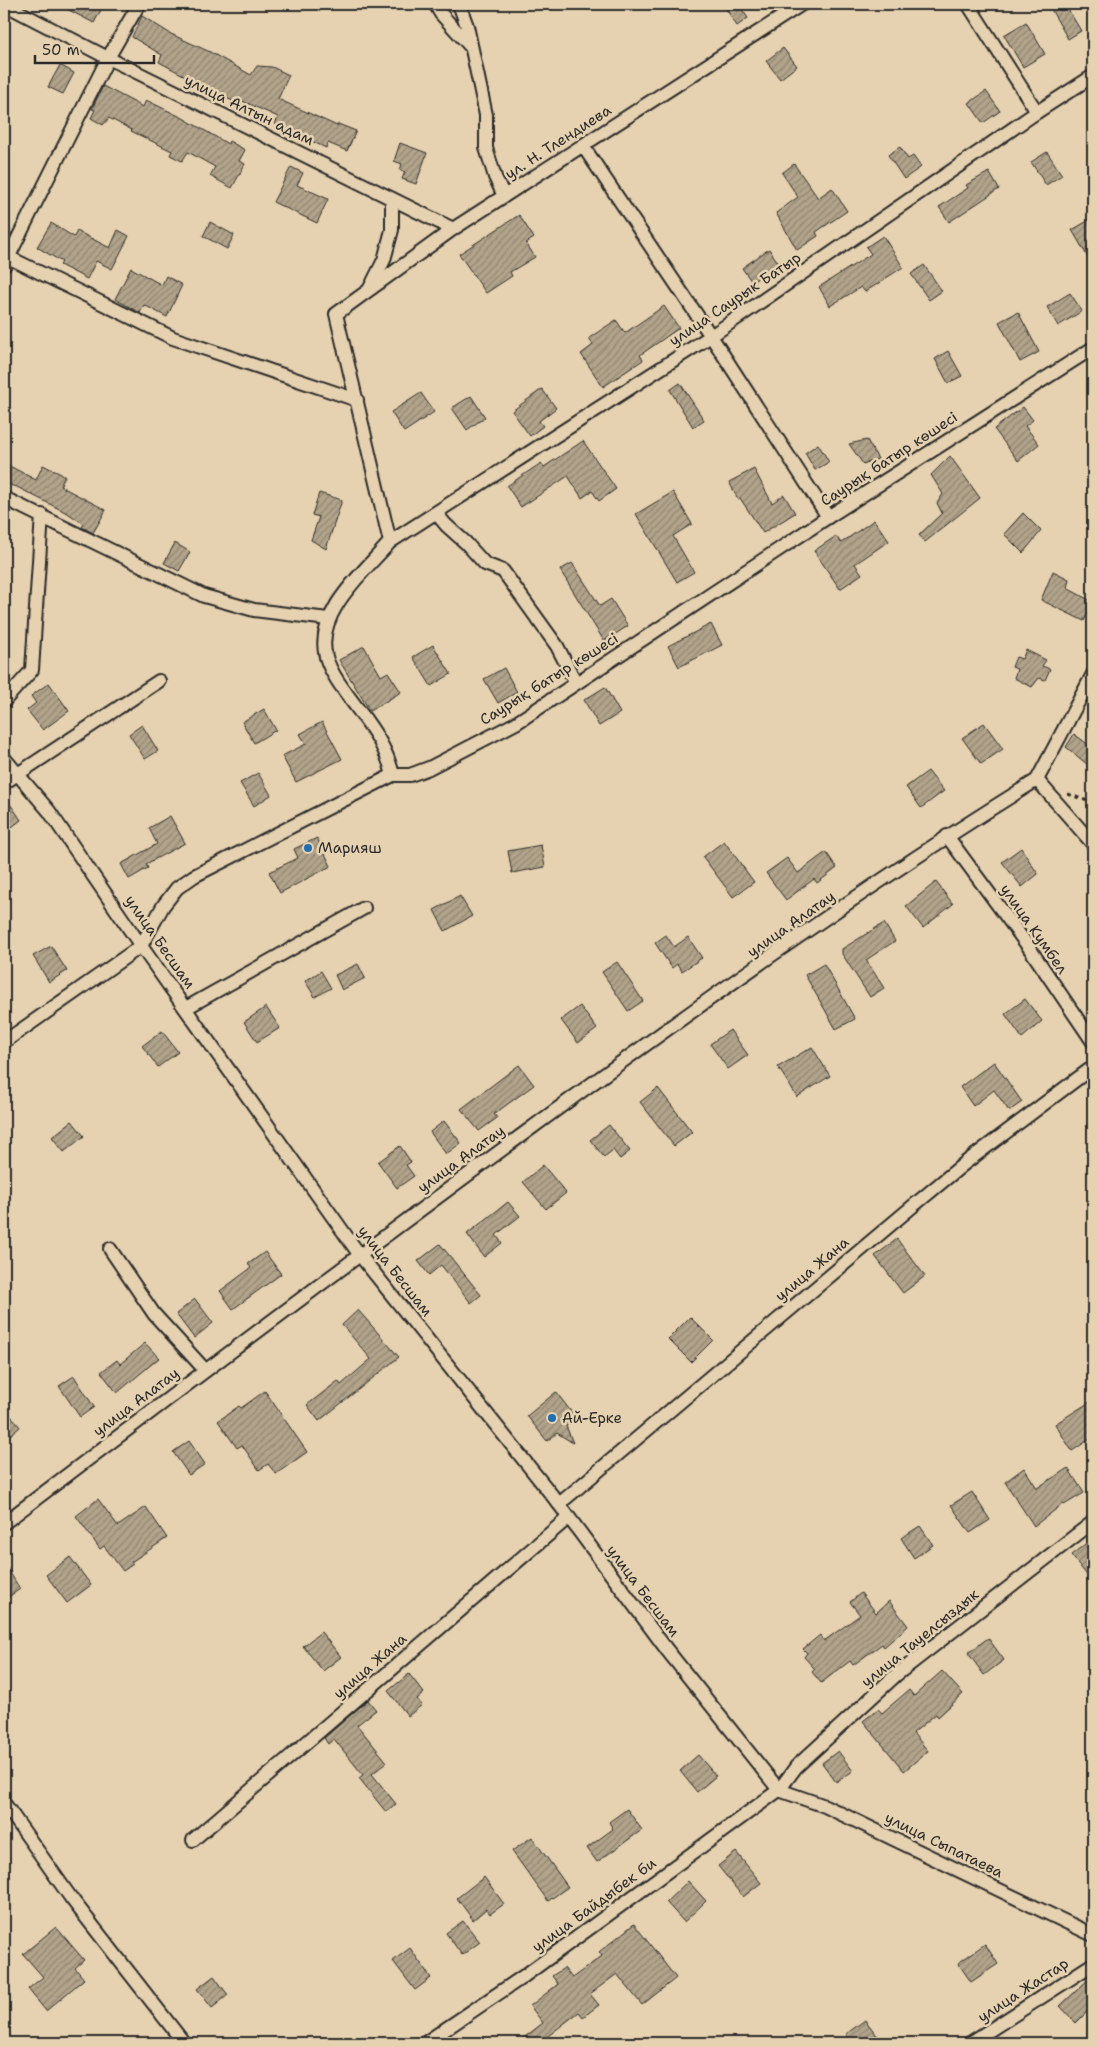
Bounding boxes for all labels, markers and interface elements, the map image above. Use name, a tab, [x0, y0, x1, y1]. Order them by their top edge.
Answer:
scale bar	[35, 32, 154, 64]
text: 50 m	[42, 40, 80, 60]
street label: улица Алтын адам	[181, 70, 317, 150]
street label: ул. Н. Тлендиева	[501, 100, 615, 184]
street label: улица Саурык Батыр	[665, 247, 805, 351]
street label: Саурық батыр көшесі	[817, 407, 961, 511]
street label: Саурық батыр көшесі	[476, 628, 622, 730]
place label: Марияш	[318, 838, 382, 858]
marker: Марияш	[302, 842, 314, 854]
street label: улица Кумбел	[996, 880, 1073, 978]
street label: улица Алатау	[743, 886, 839, 962]
street label: улица Бесшам	[120, 891, 200, 993]
street label: улица Алатау	[413, 1121, 509, 1197]
street label: улица Бесшам	[353, 1222, 437, 1321]
street label: улица Жана	[771, 1232, 854, 1306]
street label: улица Алатау	[89, 1363, 183, 1441]
place label: Ай-Ерке	[562, 1408, 622, 1428]
marker: Ай-Ерке	[546, 1412, 558, 1424]
street label: улица Бесшам	[602, 1541, 684, 1641]
street label: улица Тауелсыздык	[857, 1584, 983, 1692]
street label: улица Жана	[329, 1628, 411, 1703]
street label: улица Сыпатаева	[881, 1808, 1007, 1883]
street label: улица Байдыбек би	[528, 1853, 660, 1957]
street label: улица Жастар	[974, 1953, 1072, 2027]

